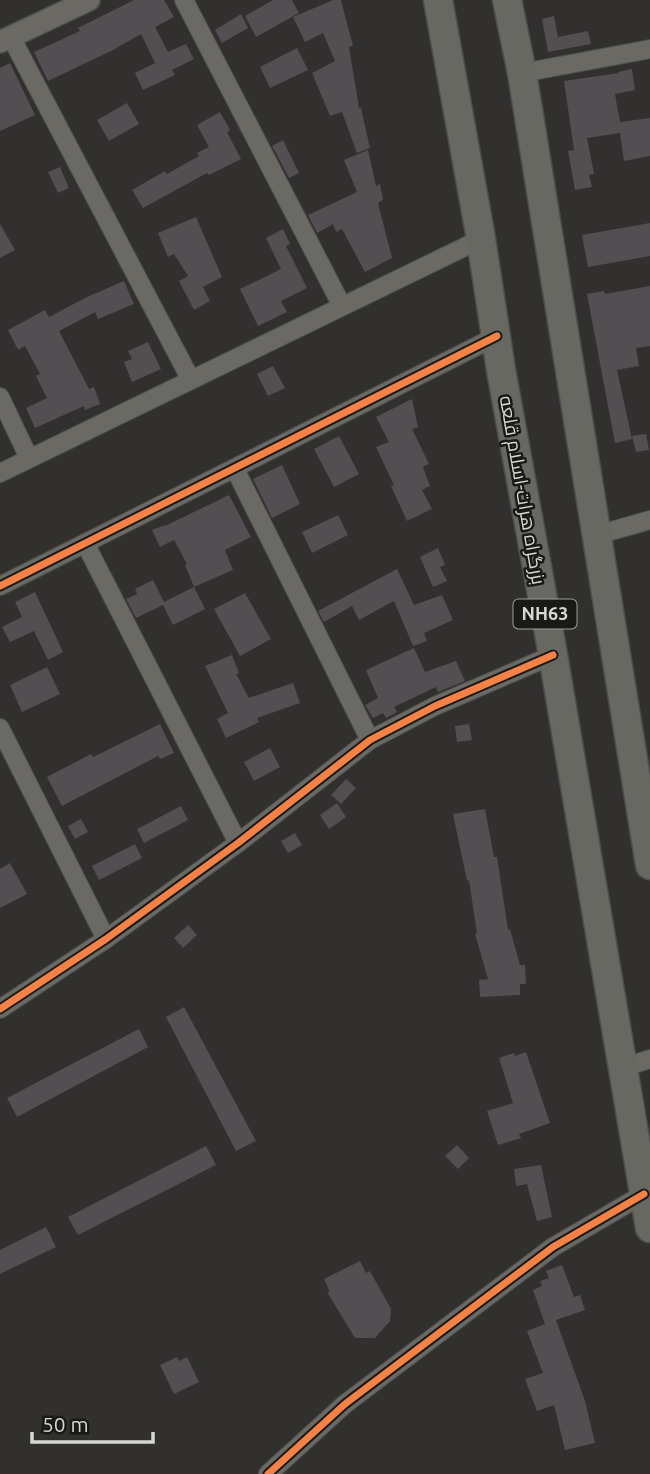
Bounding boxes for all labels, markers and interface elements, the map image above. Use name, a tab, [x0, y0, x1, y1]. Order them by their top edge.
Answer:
street label: بزرگراه هرات-اسلام قلعه	[493, 394, 550, 587]
road number: NH63	[514, 600, 576, 628]
scale bar	[32, 1400, 152, 1444]
text: 50 m	[42, 1412, 89, 1436]

